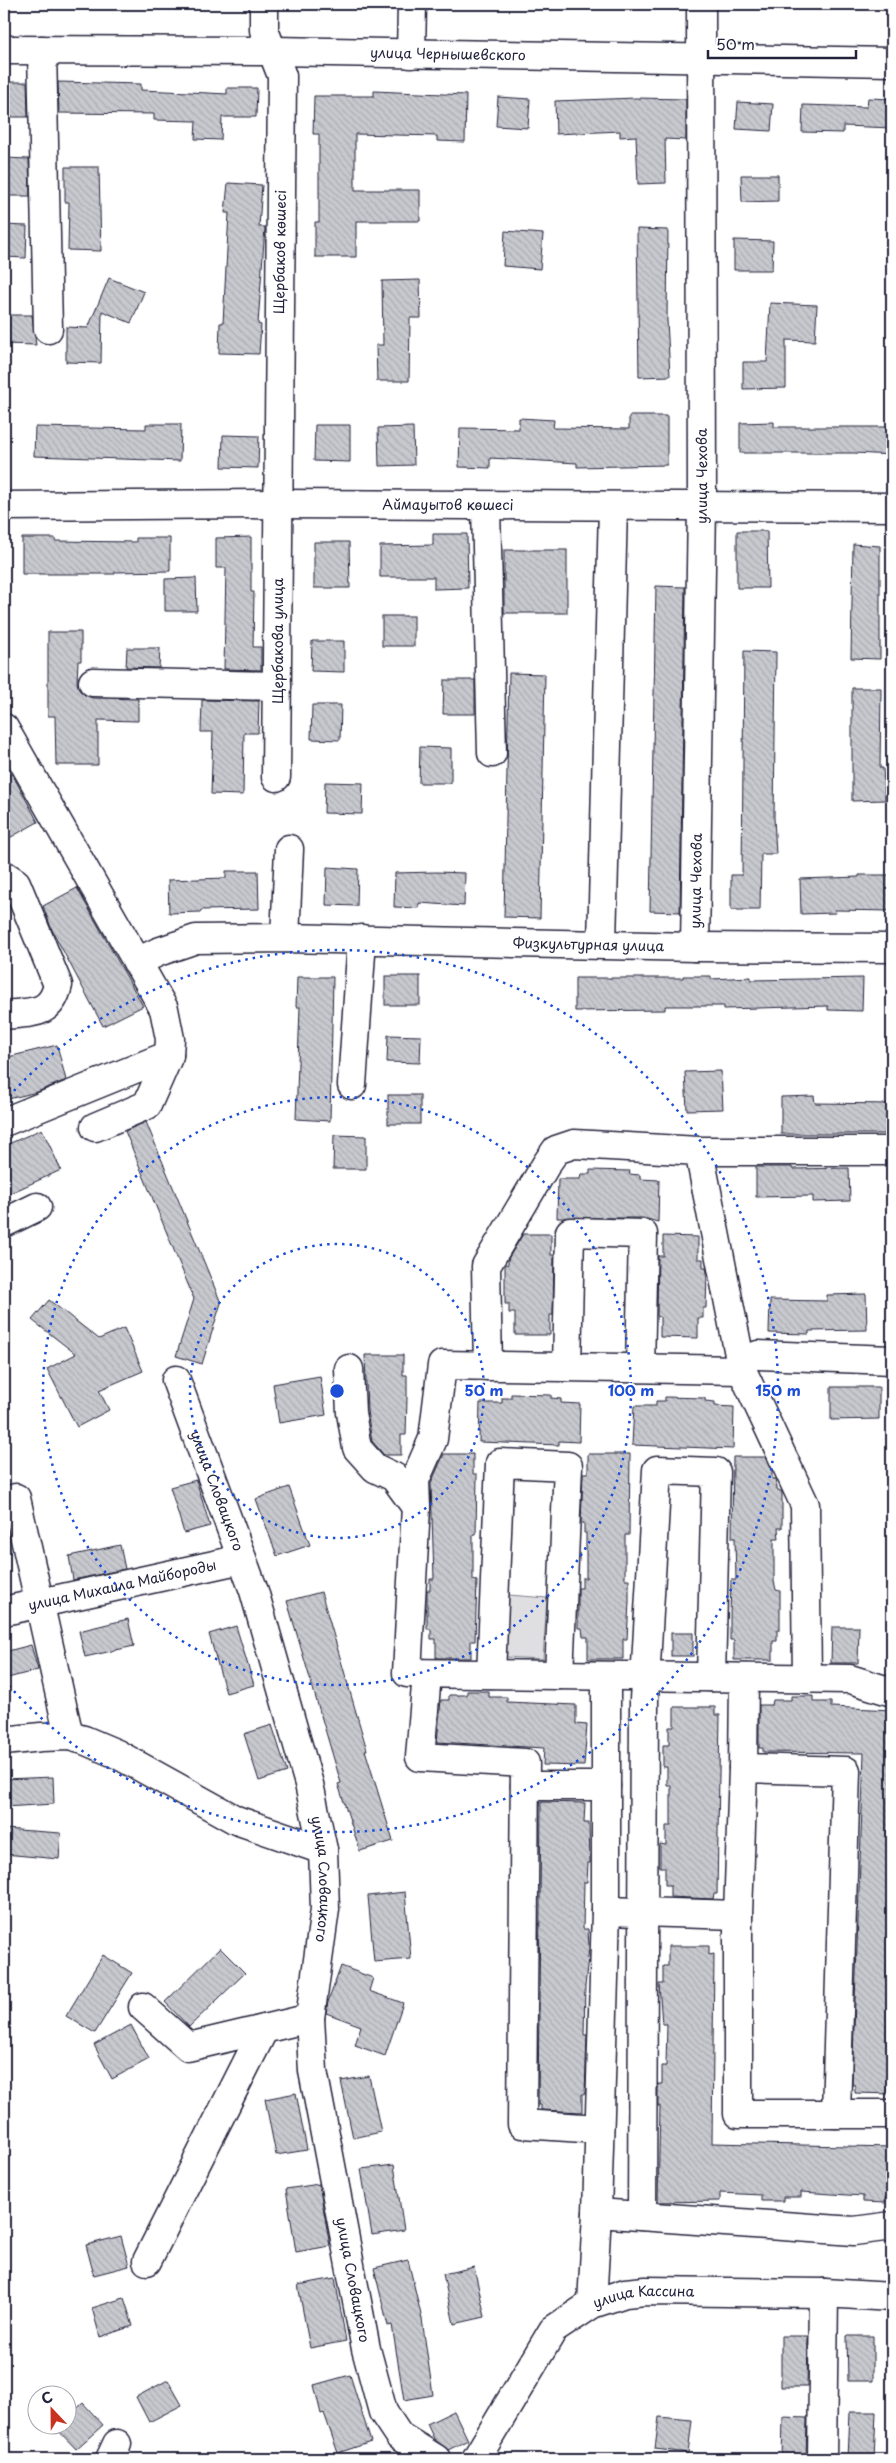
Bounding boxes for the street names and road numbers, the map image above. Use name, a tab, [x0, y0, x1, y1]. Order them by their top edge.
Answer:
street label: улица Чернышевского	[370, 42, 526, 65]
street label: Щербаков көшесі	[268, 190, 291, 314]
street label: улица Чехова	[691, 428, 712, 524]
street label: Аймауытов көшесі	[382, 494, 514, 515]
street label: Щербакова улица	[267, 578, 288, 704]
street label: улица Чехова	[684, 833, 707, 929]
street label: Физкультурная улица	[513, 932, 665, 956]
street label: улица Словацкого	[185, 1427, 249, 1554]
street label: улица Михаила Майбороды	[26, 1554, 218, 1615]
street label: улица Словацкого	[306, 1814, 336, 1944]
street label: улица Словацкого	[331, 2215, 376, 2344]
street label: улица Кассина	[590, 2280, 695, 2313]

